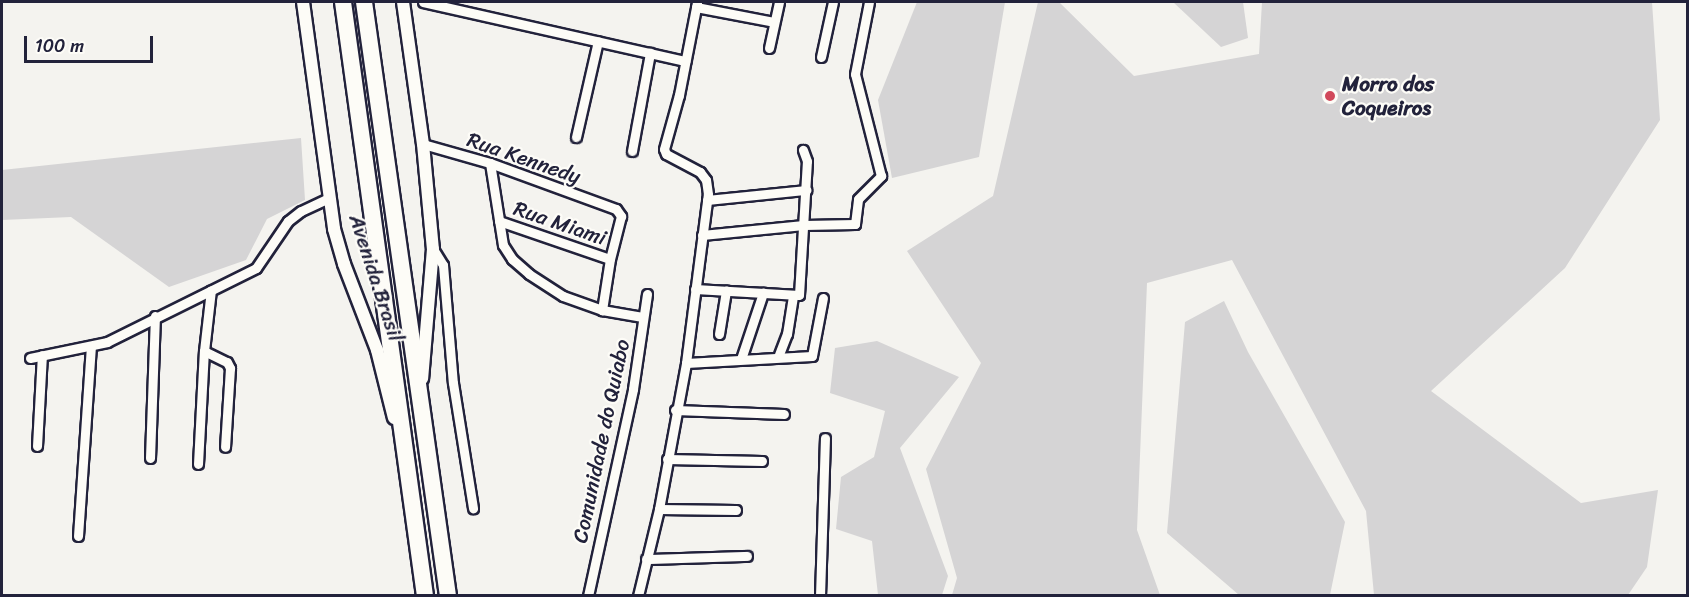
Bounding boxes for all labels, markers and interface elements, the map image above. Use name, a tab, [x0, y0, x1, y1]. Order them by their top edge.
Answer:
scale bar	[27, 24, 156, 62]
text: 100 m	[35, 30, 84, 62]
place label: Morro dos Coqueiros	[1342, 71, 1435, 121]
marker: Morro dos Coqueiros	[1323, 89, 1337, 103]
street label: Rua Kennedy	[464, 127, 584, 189]
street label: Rua Miami	[511, 196, 609, 250]
street label: Avenida Brasil	[344, 211, 408, 345]
street label: Comunidade do Quiabo	[567, 337, 635, 545]

